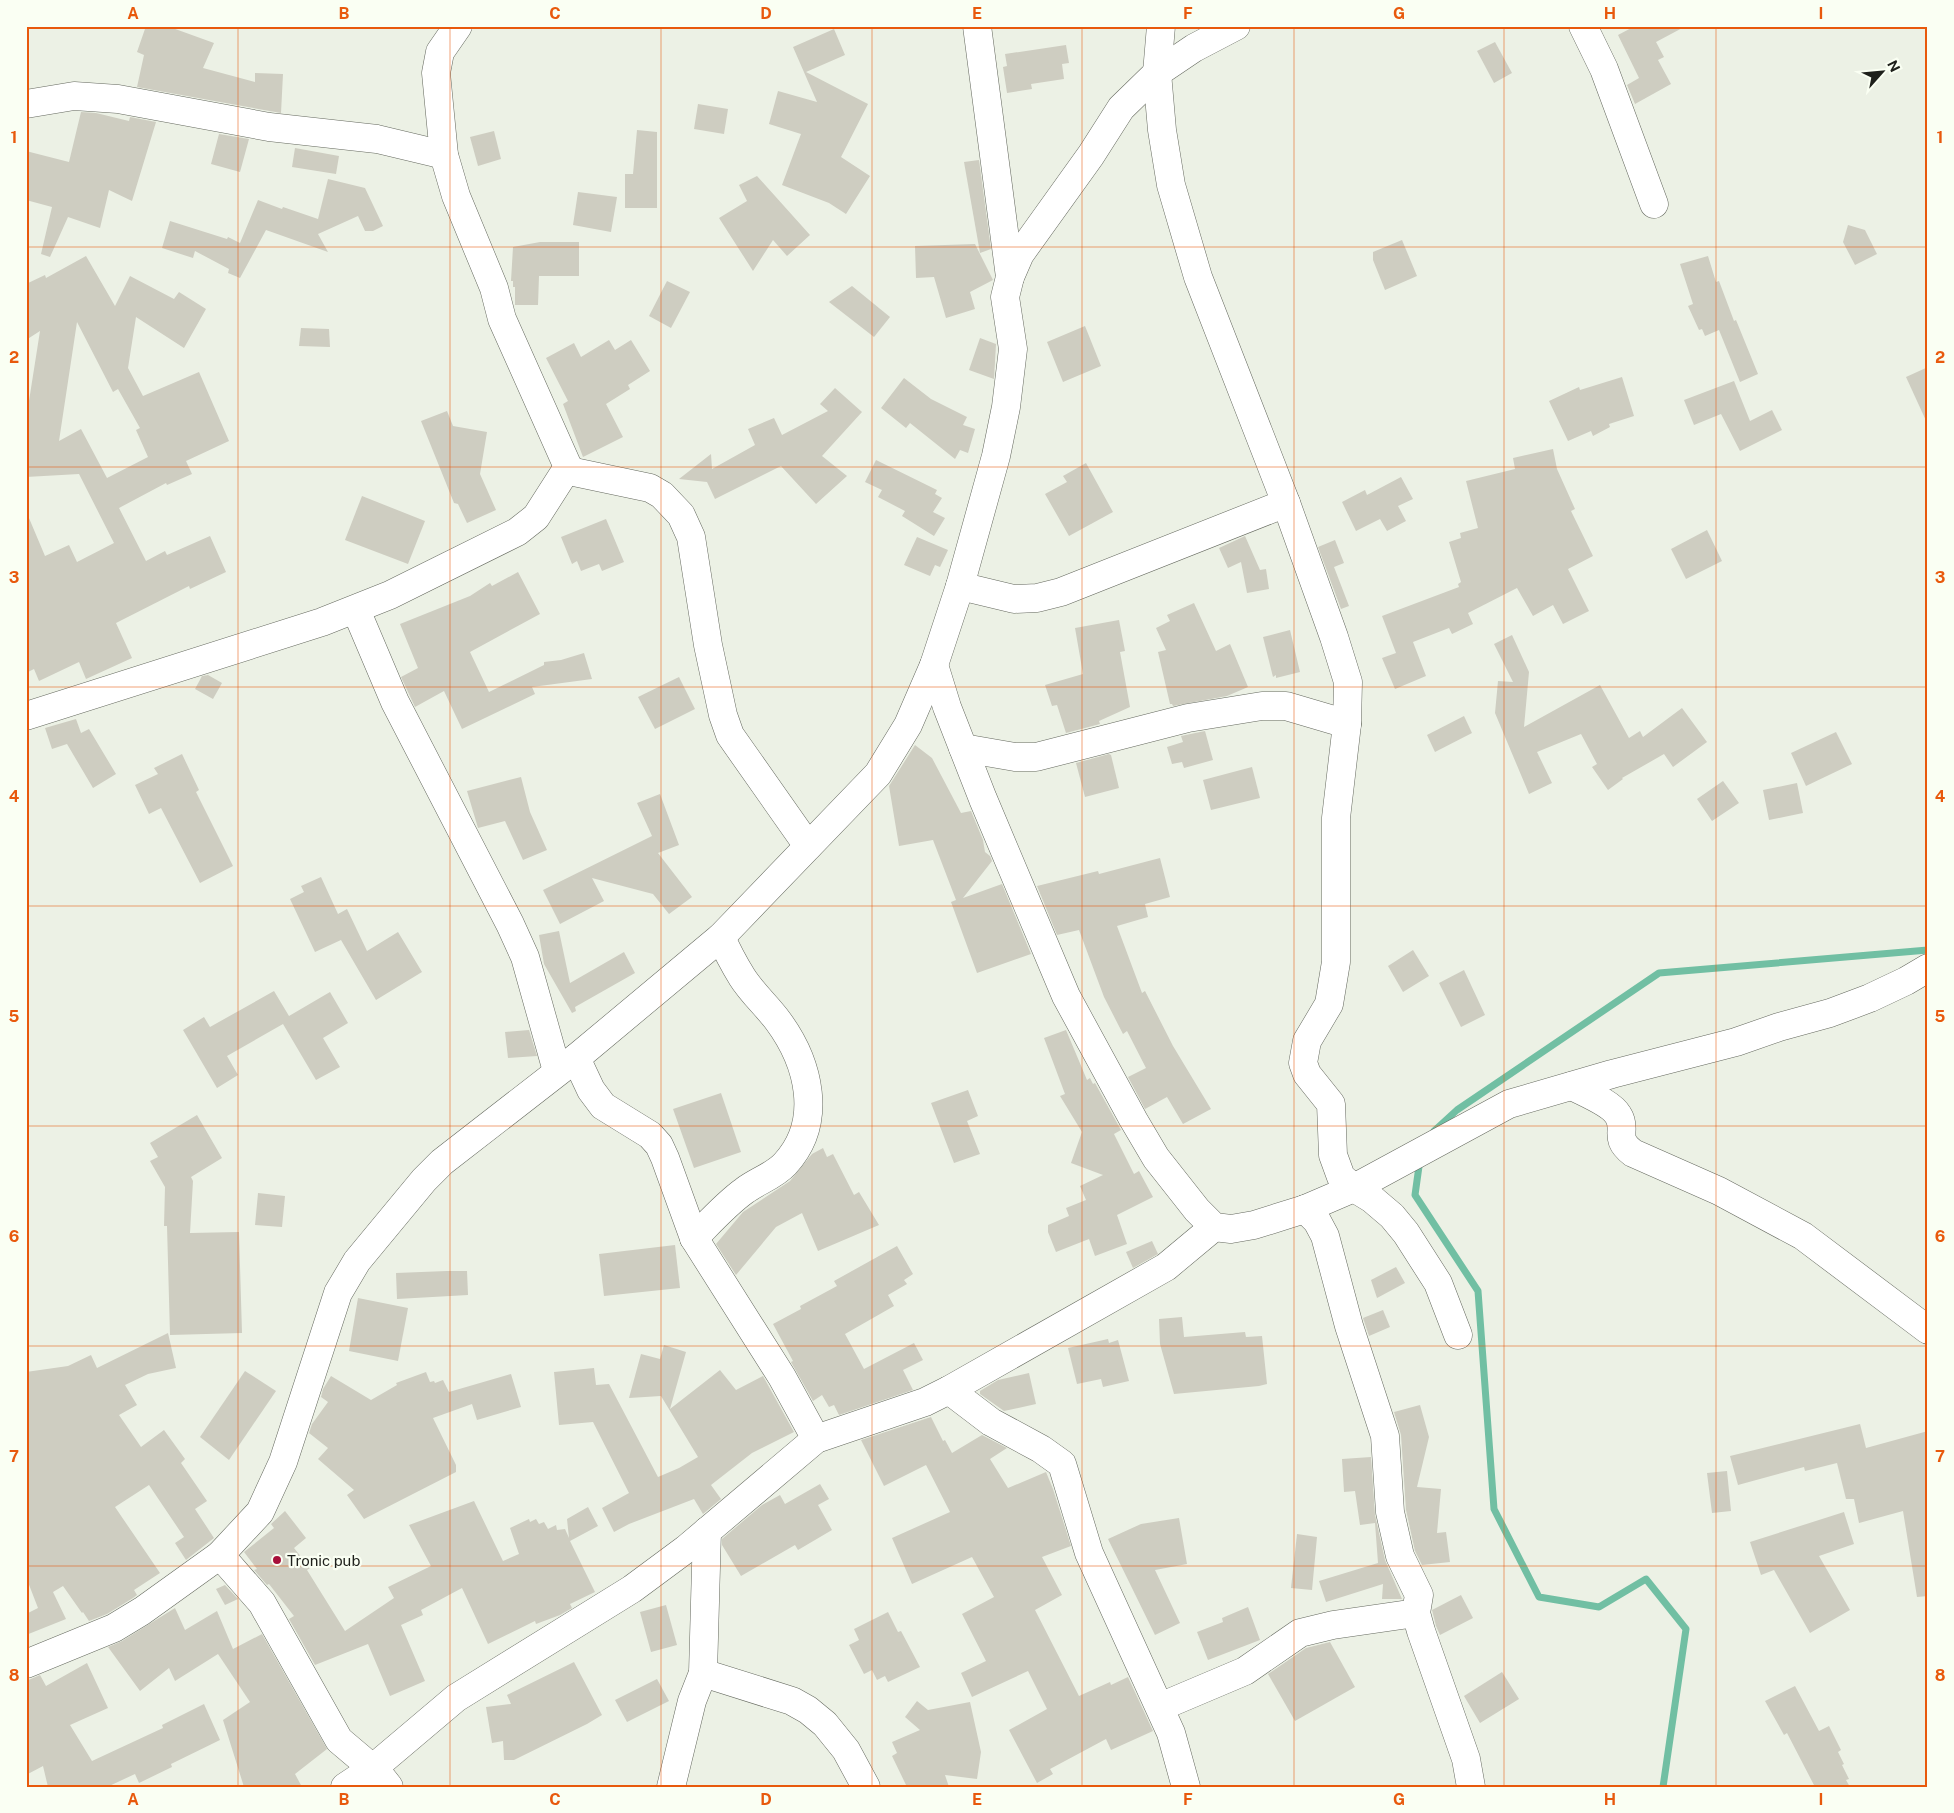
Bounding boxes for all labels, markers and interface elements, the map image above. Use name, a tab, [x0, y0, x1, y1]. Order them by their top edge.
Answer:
text: A	[127, 4, 139, 23]
text: B	[339, 4, 350, 23]
text: C	[549, 4, 561, 23]
text: D	[760, 4, 772, 23]
text: E	[972, 4, 982, 23]
text: F	[1183, 4, 1193, 23]
text: G	[1393, 4, 1405, 23]
text: H	[1604, 4, 1616, 23]
text: I	[1819, 4, 1823, 23]
north arrow	[1856, 48, 1906, 98]
text: N	[1884, 58, 1903, 75]
text: 1	[11, 128, 17, 147]
text: 1	[1937, 128, 1943, 147]
text: 2	[9, 348, 19, 367]
text: 2	[1935, 348, 1945, 367]
text: 3	[9, 568, 19, 587]
text: 3	[1935, 568, 1945, 587]
text: 4	[9, 787, 20, 806]
text: 4	[1935, 787, 1946, 806]
text: 5	[9, 1007, 20, 1026]
text: 5	[1935, 1007, 1946, 1026]
text: 6	[9, 1227, 19, 1246]
text: 6	[1935, 1227, 1945, 1246]
text: 7	[9, 1447, 19, 1466]
text: 7	[1935, 1447, 1945, 1466]
place label: Tronic pub	[287, 1552, 360, 1569]
marker: Tronic pub	[271, 1554, 283, 1566]
text: 8	[9, 1666, 20, 1685]
text: 8	[1935, 1666, 1946, 1685]
text: A	[127, 1790, 139, 1809]
text: B	[339, 1790, 350, 1809]
text: C	[549, 1790, 561, 1809]
text: D	[760, 1790, 772, 1809]
text: E	[972, 1790, 982, 1809]
text: F	[1183, 1790, 1193, 1809]
text: G	[1393, 1790, 1405, 1809]
text: H	[1604, 1790, 1616, 1809]
text: I	[1819, 1790, 1823, 1809]

